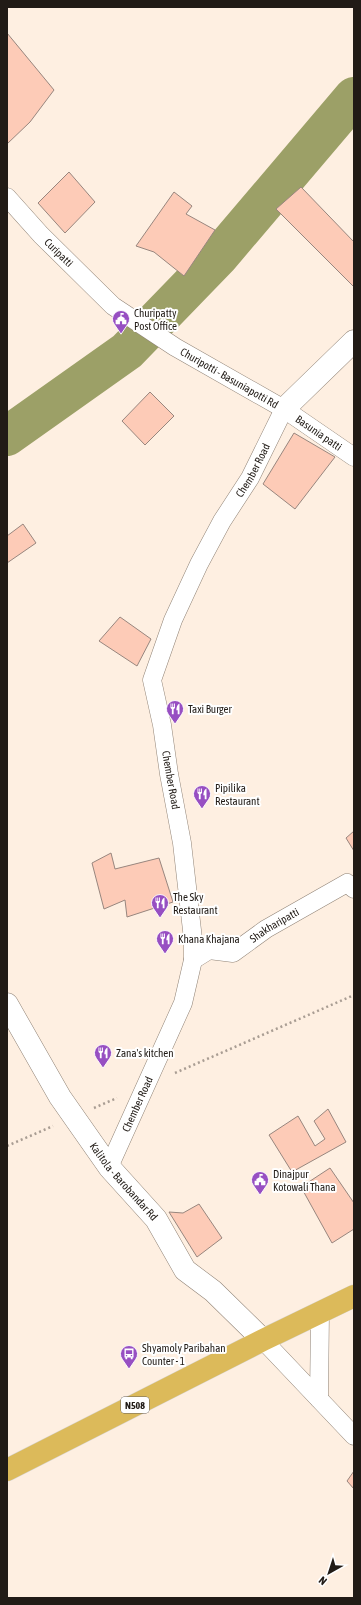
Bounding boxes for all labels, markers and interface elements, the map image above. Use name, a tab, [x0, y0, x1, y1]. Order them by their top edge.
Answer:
street label: Curipatti	[42, 236, 76, 269]
place label: Churipatty Post Office	[134, 307, 177, 332]
public building icon: Churipatty Post Office	[111, 309, 131, 334]
street label: Churipotti - Basuniapotti Rd	[178, 345, 280, 410]
street label: Basunia patti	[293, 413, 344, 453]
street label: Chember Road	[233, 442, 272, 499]
restaurant icon: Taxi Burger	[165, 699, 185, 724]
place label: Taxi Burger	[188, 703, 233, 715]
street label: Chember Road	[160, 750, 182, 810]
place label: Pipilika Restaurant	[215, 782, 260, 807]
restaurant icon: Pipilika Restaurant	[192, 784, 212, 809]
place label: The Sky Restaurant	[173, 891, 218, 916]
restaurant icon: The Sky Restaurant	[150, 893, 170, 918]
street label: Shakharipatti	[247, 906, 301, 945]
restaurant icon: Khana Khajana	[155, 929, 175, 954]
place label: Khana Khajana	[178, 933, 240, 945]
restaurant icon: Zana's kitchen	[93, 1043, 113, 1068]
place label: Zana's kitchen	[116, 1047, 174, 1059]
street label: Chember Road	[120, 1075, 155, 1134]
street label: Kalitola - Barobandar Rd	[88, 1140, 160, 1223]
place label: Dinajpur Kotowali Thana	[273, 1168, 336, 1193]
public building icon: Dinajpur Kotowali Thana	[250, 1170, 270, 1195]
place label: Shyamoly Paribahan Counter - 1	[142, 1342, 226, 1367]
bus stop icon: Shyamoly Paribahan Counter - 1	[119, 1344, 139, 1369]
road number: N508	[121, 1397, 149, 1413]
north arrow	[309, 1553, 349, 1593]
text: N	[316, 1574, 329, 1587]

